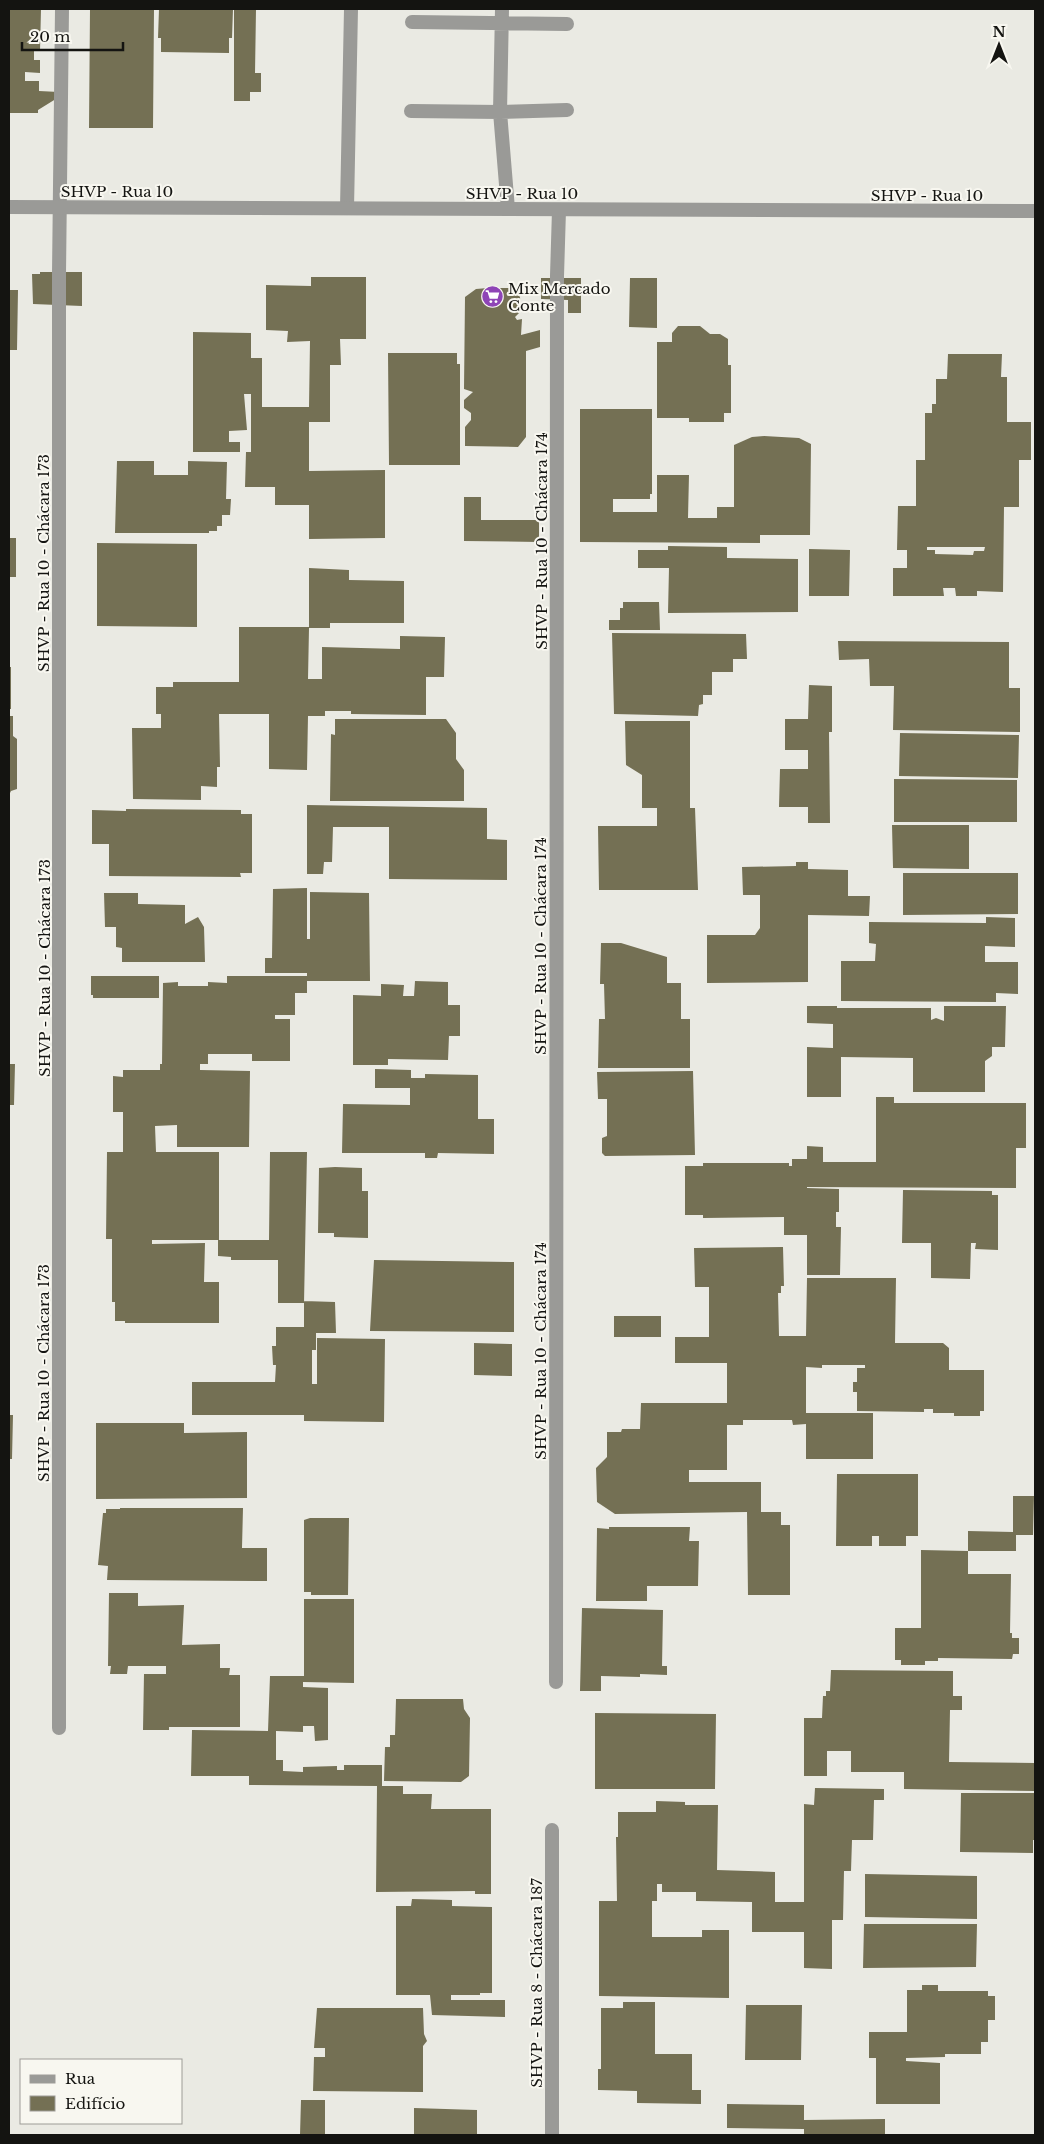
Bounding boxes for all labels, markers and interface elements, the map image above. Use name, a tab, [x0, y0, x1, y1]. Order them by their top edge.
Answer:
scale bar	[22, 20, 124, 52]
north arrow	[974, 20, 1024, 70]
text: N	[992, 23, 1006, 41]
text: 20 m	[30, 27, 70, 46]
street label: SHVP - Rua 10	[61, 182, 173, 201]
street label: SHVP - Rua 10	[466, 184, 578, 203]
street label: SHVP - Rua 10	[871, 186, 983, 205]
place label: Mix Mercado Conte	[508, 279, 611, 315]
supermarket icon: Mix Mercado Conte	[480, 285, 504, 309]
street label: SHVP - Rua 10 - Chácara 174	[532, 432, 551, 650]
street label: SHVP - Rua 10 - Chácara 173	[34, 454, 53, 672]
street label: SHVP - Rua 10 - Chácara 174	[531, 837, 550, 1055]
street label: SHVP - Rua 10 - Chácara 173	[35, 859, 54, 1077]
street label: SHVP - Rua 10 - Chácara 174	[531, 1242, 550, 1460]
street label: SHVP - Rua 10 - Chácara 173	[34, 1264, 53, 1482]
street label: SHVP - Rua 8 - Chácara 187	[527, 1878, 546, 2088]
legend	[20, 2059, 182, 2124]
text: Rua	[65, 2069, 96, 2088]
text: Edifício	[65, 2094, 126, 2113]

